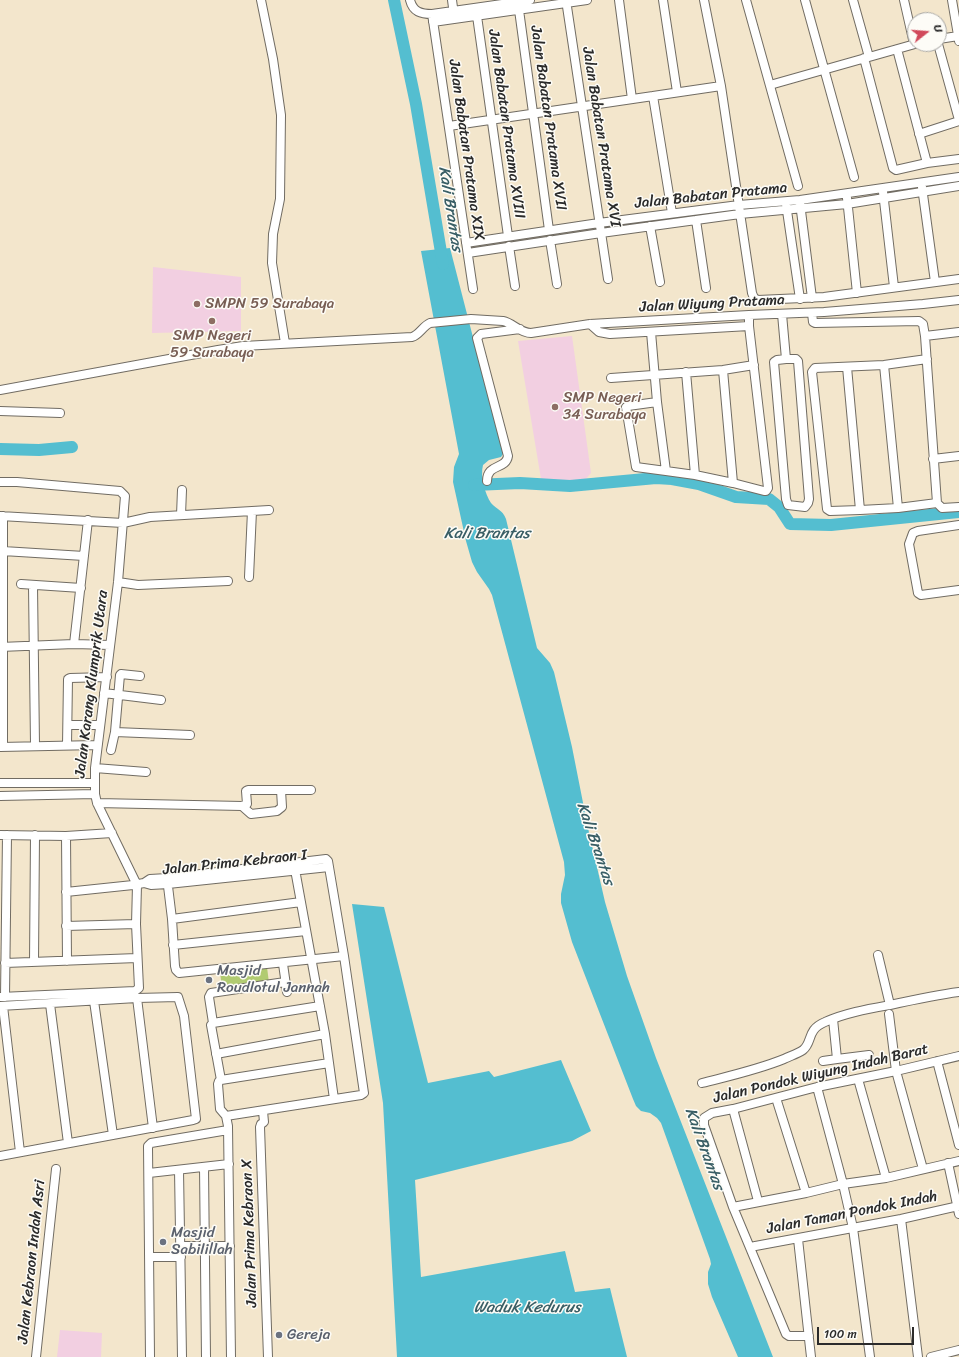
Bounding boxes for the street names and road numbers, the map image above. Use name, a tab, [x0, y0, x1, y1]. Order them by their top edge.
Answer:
street label: Jalan Babatan Pratama XVII	[526, 24, 570, 212]
street label: Jalan Babatan Pratama XVIII	[484, 28, 528, 220]
street label: Jalan Babatan Pratama XVI	[578, 46, 624, 228]
street label: Jalan Babatan Pratama XIX	[444, 58, 488, 242]
street label: Jalan Babatan Pratama	[634, 179, 788, 213]
street label: Jalan Wiyung Pratama	[639, 291, 785, 317]
street label: Jalan Karang Klumprik Utara	[72, 589, 112, 779]
street label: Jalan Prima Kebraon I	[162, 846, 308, 880]
street label: Jalan Pondok Wiyung Indah Barat	[712, 1040, 930, 1108]
street label: Jalan Prima Kebraon X	[238, 1158, 262, 1308]
street label: Jalan Kebraon Indah Asri	[14, 1179, 50, 1345]
street label: Jalan Taman Pondok Indah	[765, 1188, 939, 1238]

